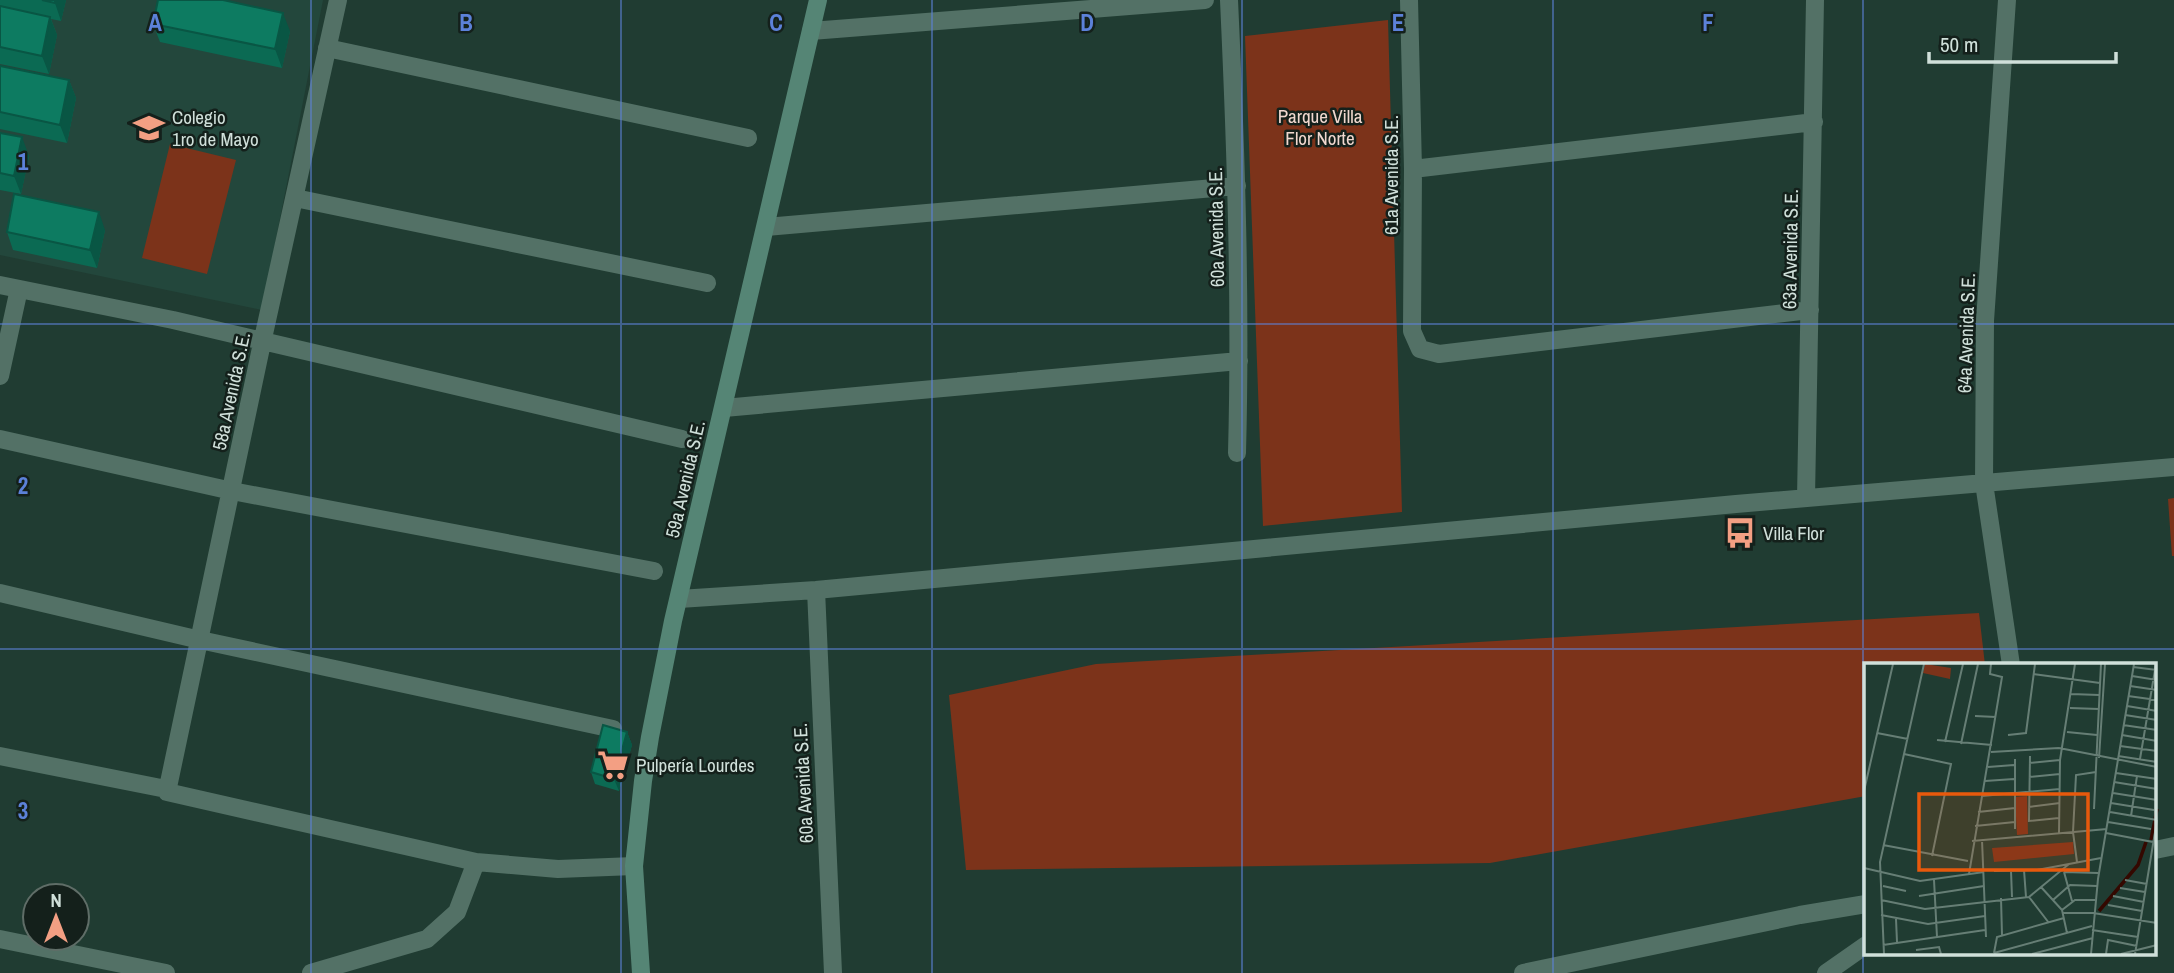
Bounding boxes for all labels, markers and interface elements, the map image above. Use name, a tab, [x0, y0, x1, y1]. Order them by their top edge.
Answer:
text: A	[148, 7, 162, 38]
text: B	[459, 7, 473, 38]
text: C	[769, 7, 783, 38]
text: D	[1080, 7, 1094, 38]
text: E	[1392, 7, 1404, 38]
text: F	[1702, 7, 1714, 38]
scale bar	[1929, 21, 2116, 65]
text: 50 m	[1940, 30, 1978, 59]
park label: Parque Villa Flor Norte	[1278, 103, 1363, 151]
place label: Colegio 1ro de Mayo	[172, 104, 259, 152]
school or university icon: Colegio 1ro de Mayo	[132, 111, 166, 145]
street label: 61a Avenida S.E.	[1378, 115, 1404, 235]
text: 1	[18, 146, 29, 177]
street label: 60a Avenida S.E.	[1202, 167, 1230, 287]
street label: 63a Avenida S.E.	[1776, 189, 1804, 309]
street label: 64a Avenida S.E.	[1951, 272, 1981, 394]
street label: 58a Avenida S.E.	[206, 330, 256, 452]
street label: 59a Avenida S.E.	[659, 418, 711, 540]
text: 2	[18, 470, 28, 501]
bus stop icon: Villa Flor	[1723, 516, 1757, 550]
place label: Villa Flor	[1763, 520, 1825, 546]
inset map	[1864, 663, 2156, 956]
street label: 60a Avenida S.E.	[787, 722, 819, 844]
supermarket icon: Pulpería Lourdes	[596, 748, 630, 782]
place label: Pulpería Lourdes	[636, 752, 755, 778]
text: 3	[18, 795, 28, 826]
north arrow	[21, 882, 91, 952]
text: N	[50, 887, 62, 913]

